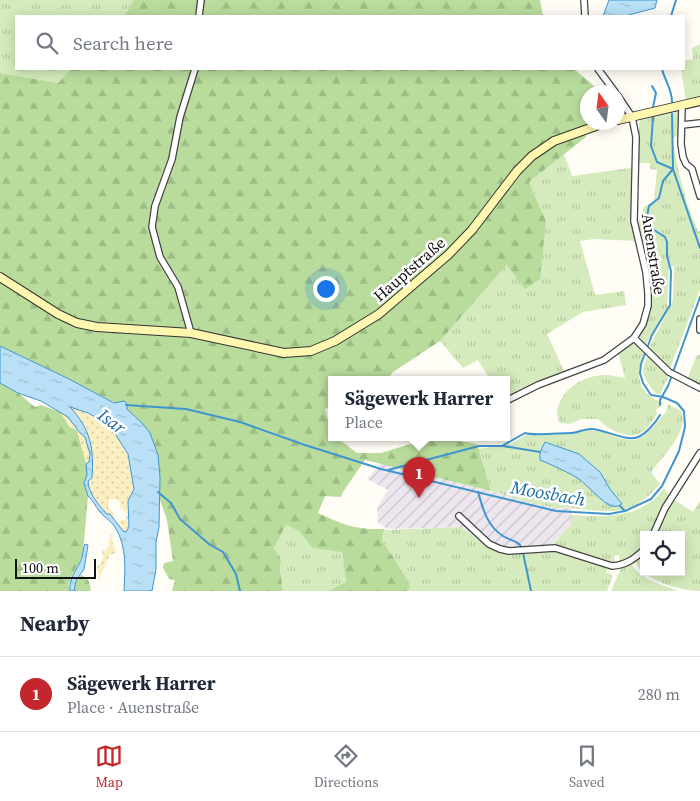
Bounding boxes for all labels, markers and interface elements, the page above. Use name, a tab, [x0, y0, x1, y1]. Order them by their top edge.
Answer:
search box	[15, 15, 685, 70]
icon: search	[33, 29, 61, 57]
text: Search here	[73, 30, 173, 56]
north arrow	[580, 85, 625, 130]
street label: Auenstraße	[637, 212, 671, 296]
street label: Hauptstraße	[368, 232, 450, 306]
your location	[313, 276, 339, 302]
popup	[328, 376, 510, 441]
text: Sägewerk Harrer	[345, 385, 493, 411]
water label: Isar	[92, 402, 132, 440]
text: Place	[345, 411, 383, 433]
pin: 1	[403, 457, 435, 498]
water label: Moosbach	[508, 474, 587, 512]
map controls	[640, 531, 685, 576]
button: locate	[640, 531, 685, 576]
scale bar	[15, 556, 96, 579]
text: 100 m	[22, 558, 59, 578]
text: Nearby	[20, 609, 90, 638]
text: Sägewerk Harrer	[67, 670, 216, 696]
text: 1	[32, 683, 40, 705]
text: 280 m	[638, 683, 680, 705]
text: Place · Auenstraße	[67, 696, 199, 718]
tab: Map	[95, 742, 123, 792]
tab: Directions	[314, 742, 378, 792]
tab: Saved	[569, 742, 605, 792]

